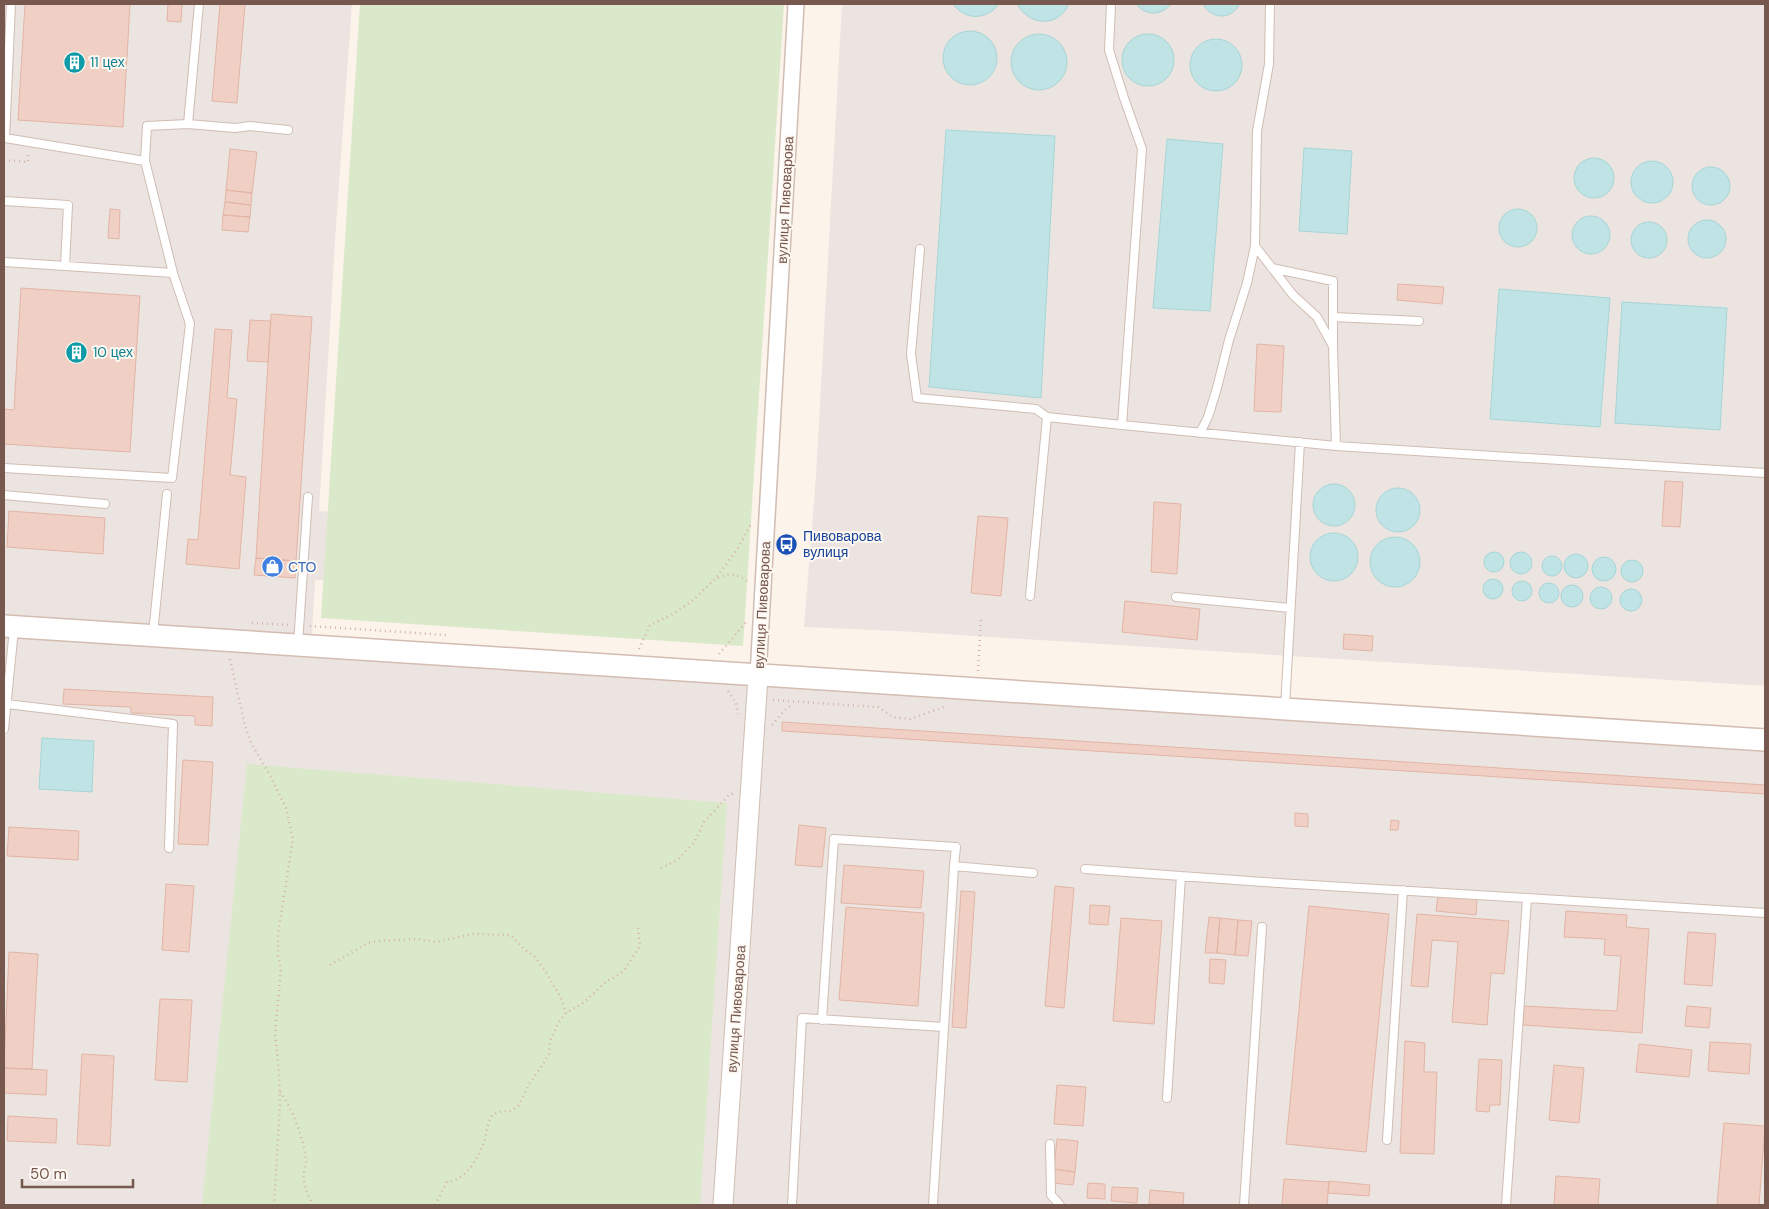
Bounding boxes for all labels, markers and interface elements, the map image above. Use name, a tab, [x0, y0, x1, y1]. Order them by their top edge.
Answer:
building icon: 11 цех	[62, 50, 86, 74]
place label: 11 цех	[90, 53, 125, 71]
street label: вулиця Пивоварова	[773, 136, 797, 264]
building icon: 10 цех	[65, 340, 89, 364]
place label: 10 цех	[93, 343, 133, 361]
place label: Пивоварова вулиця	[803, 527, 882, 561]
bus stop icon: Пивоварова вулиця	[775, 532, 799, 556]
street label: вулиця Пивоварова	[750, 541, 774, 669]
shop icon: СТО	[260, 555, 284, 579]
place label: СТО	[288, 558, 317, 576]
street label: вулиця Пивоварова	[723, 944, 749, 1073]
scale bar	[22, 1156, 134, 1188]
text: 50 m	[30, 1164, 67, 1184]

